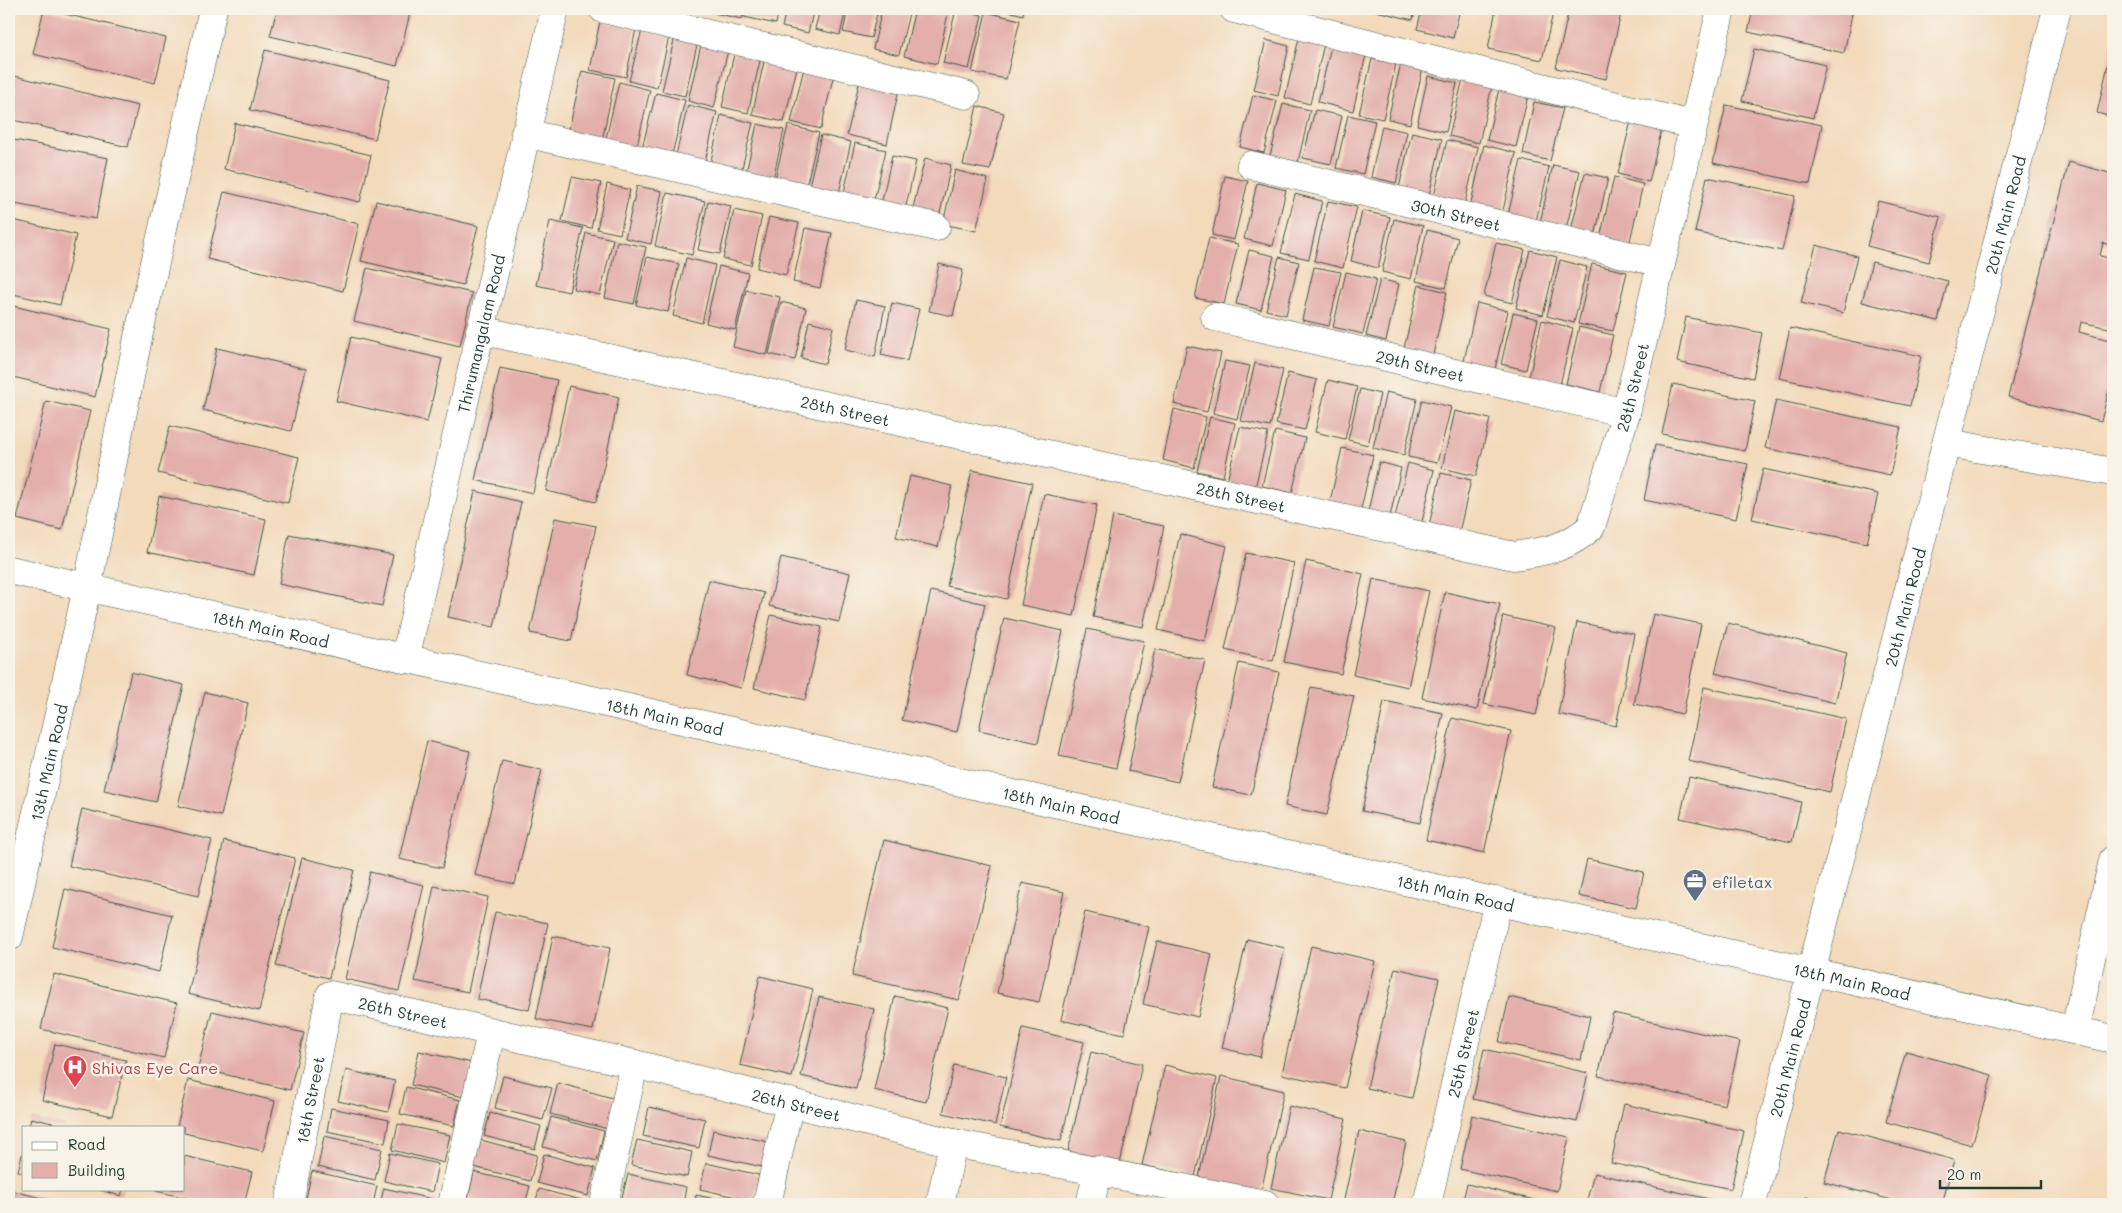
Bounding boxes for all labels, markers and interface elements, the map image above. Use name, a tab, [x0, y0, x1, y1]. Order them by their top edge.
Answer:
street label: 20th Main Road	[1979, 153, 2030, 276]
street label: 30th Street	[1409, 193, 1503, 235]
street label: Thirumangalam Road	[452, 252, 509, 415]
street label: 28th Street	[1610, 341, 1653, 434]
street label: 29th Street	[1374, 344, 1467, 386]
street label: 28th Street	[799, 390, 892, 430]
street label: 28th Street	[1194, 476, 1288, 516]
street label: 20th Main Road	[1879, 546, 1930, 669]
street label: 18th Main Road	[210, 605, 331, 652]
street label: 18th Main Road	[604, 693, 726, 739]
street label: 13th Main Road	[25, 702, 71, 823]
street label: 18th Main Road	[1001, 781, 1122, 828]
office icon: efiletax	[1682, 868, 1708, 902]
street label: 18th Main Road	[1395, 869, 1516, 916]
place label: efiletax	[1712, 871, 1772, 892]
street label: 18th Main Road	[1791, 958, 1912, 1004]
street label: 26th Street	[357, 991, 450, 1032]
street label: 20th Main Road	[1764, 996, 1815, 1119]
street label: 25th Street	[1442, 1007, 1483, 1100]
hospital icon: Shivas Eye Care	[62, 1054, 88, 1088]
street label: 18th Street	[291, 1054, 328, 1146]
place label: Shivas Eye Care	[92, 1057, 218, 1078]
street label: 26th Street	[750, 1083, 843, 1125]
legend	[22, 1126, 185, 1190]
text: Road	[68, 1134, 105, 1154]
scale bar	[1940, 1158, 2041, 1190]
text: Building	[68, 1160, 125, 1180]
text: 20 m	[1947, 1164, 1981, 1184]

